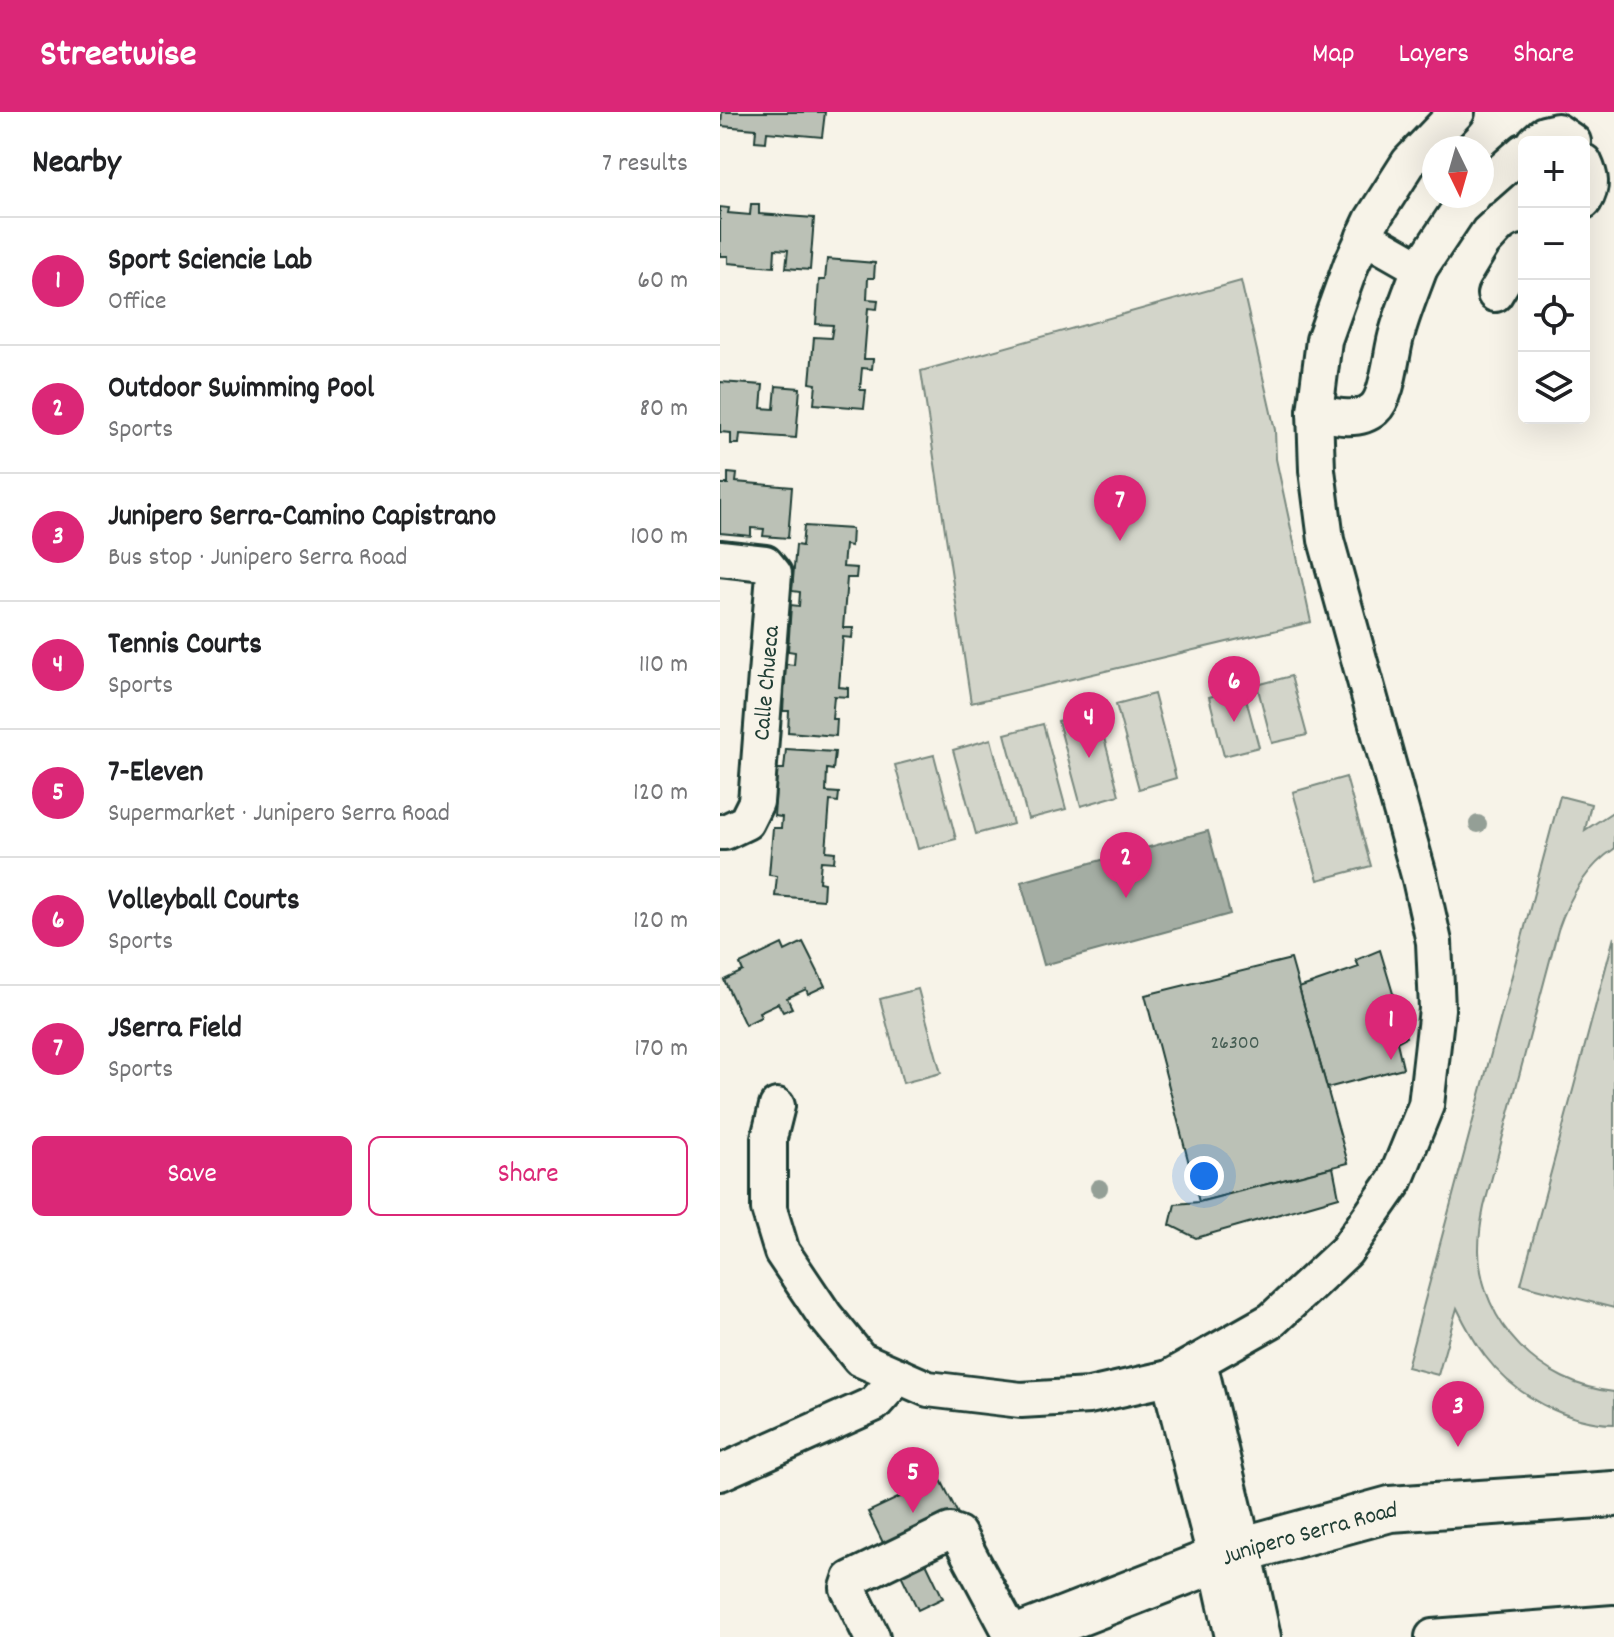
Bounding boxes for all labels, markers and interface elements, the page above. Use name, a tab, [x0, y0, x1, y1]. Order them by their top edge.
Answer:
text: Streetwise	[40, 29, 197, 84]
text: Map	[1312, 36, 1355, 76]
text: Layers	[1399, 36, 1469, 76]
text: Share	[1513, 36, 1574, 76]
north arrow	[1422, 136, 1494, 208]
map controls	[1518, 136, 1590, 424]
button: +	[1518, 136, 1590, 208]
text: Nearby	[32, 140, 121, 189]
text: 7 results	[602, 146, 688, 183]
button: −	[1518, 208, 1590, 280]
text: Sport Sciencie Lab	[108, 241, 312, 284]
text: 1	[55, 263, 61, 300]
text: 60 m	[637, 263, 688, 300]
button: locate	[1518, 280, 1590, 352]
text: Office	[108, 284, 166, 321]
button: layers	[1518, 352, 1590, 424]
text: Outdoor Swimming Pool	[108, 369, 374, 412]
text: 2	[52, 391, 64, 428]
text: 80 m	[640, 391, 688, 428]
text: Sports	[108, 412, 173, 449]
pin: 7	[1094, 475, 1146, 541]
text: Junipero Serra-Camino Capistrano	[108, 497, 496, 540]
text: 3	[52, 519, 64, 556]
text: 100 m	[630, 519, 688, 556]
text: Bus stop · Junipero Serra Road	[108, 540, 407, 577]
street label: Calle Chueca	[746, 624, 790, 742]
text: Tennis Courts	[108, 625, 262, 668]
text: 4	[53, 647, 63, 684]
text: 110 m	[639, 647, 688, 684]
pin: 6	[1208, 656, 1260, 722]
text: Sports	[108, 668, 173, 705]
pin: 4	[1063, 692, 1115, 758]
text: 7-Eleven	[108, 753, 203, 796]
text: 5	[52, 775, 64, 812]
text: 120 m	[633, 775, 688, 812]
text: Supermarket · Junipero Serra Road	[108, 796, 450, 833]
pin: 2	[1100, 832, 1152, 898]
text: Volleyball Courts	[108, 881, 300, 924]
text: 6	[52, 903, 64, 940]
text: 120 m	[633, 903, 688, 940]
text: Sports	[108, 924, 173, 961]
pin: 1	[1365, 994, 1417, 1060]
text: JSerra Field	[108, 1009, 242, 1052]
house number: 26300	[1210, 1030, 1260, 1058]
text: 7	[53, 1031, 63, 1068]
text: 170 m	[634, 1031, 688, 1068]
text: Sports	[108, 1052, 173, 1089]
button: Save	[32, 1136, 352, 1216]
button: Share	[368, 1136, 688, 1216]
your location	[1184, 1156, 1224, 1196]
pin: 3	[1432, 1381, 1484, 1447]
pin: 5	[887, 1447, 939, 1513]
street label: Junipero Serra Road	[1217, 1495, 1398, 1576]

